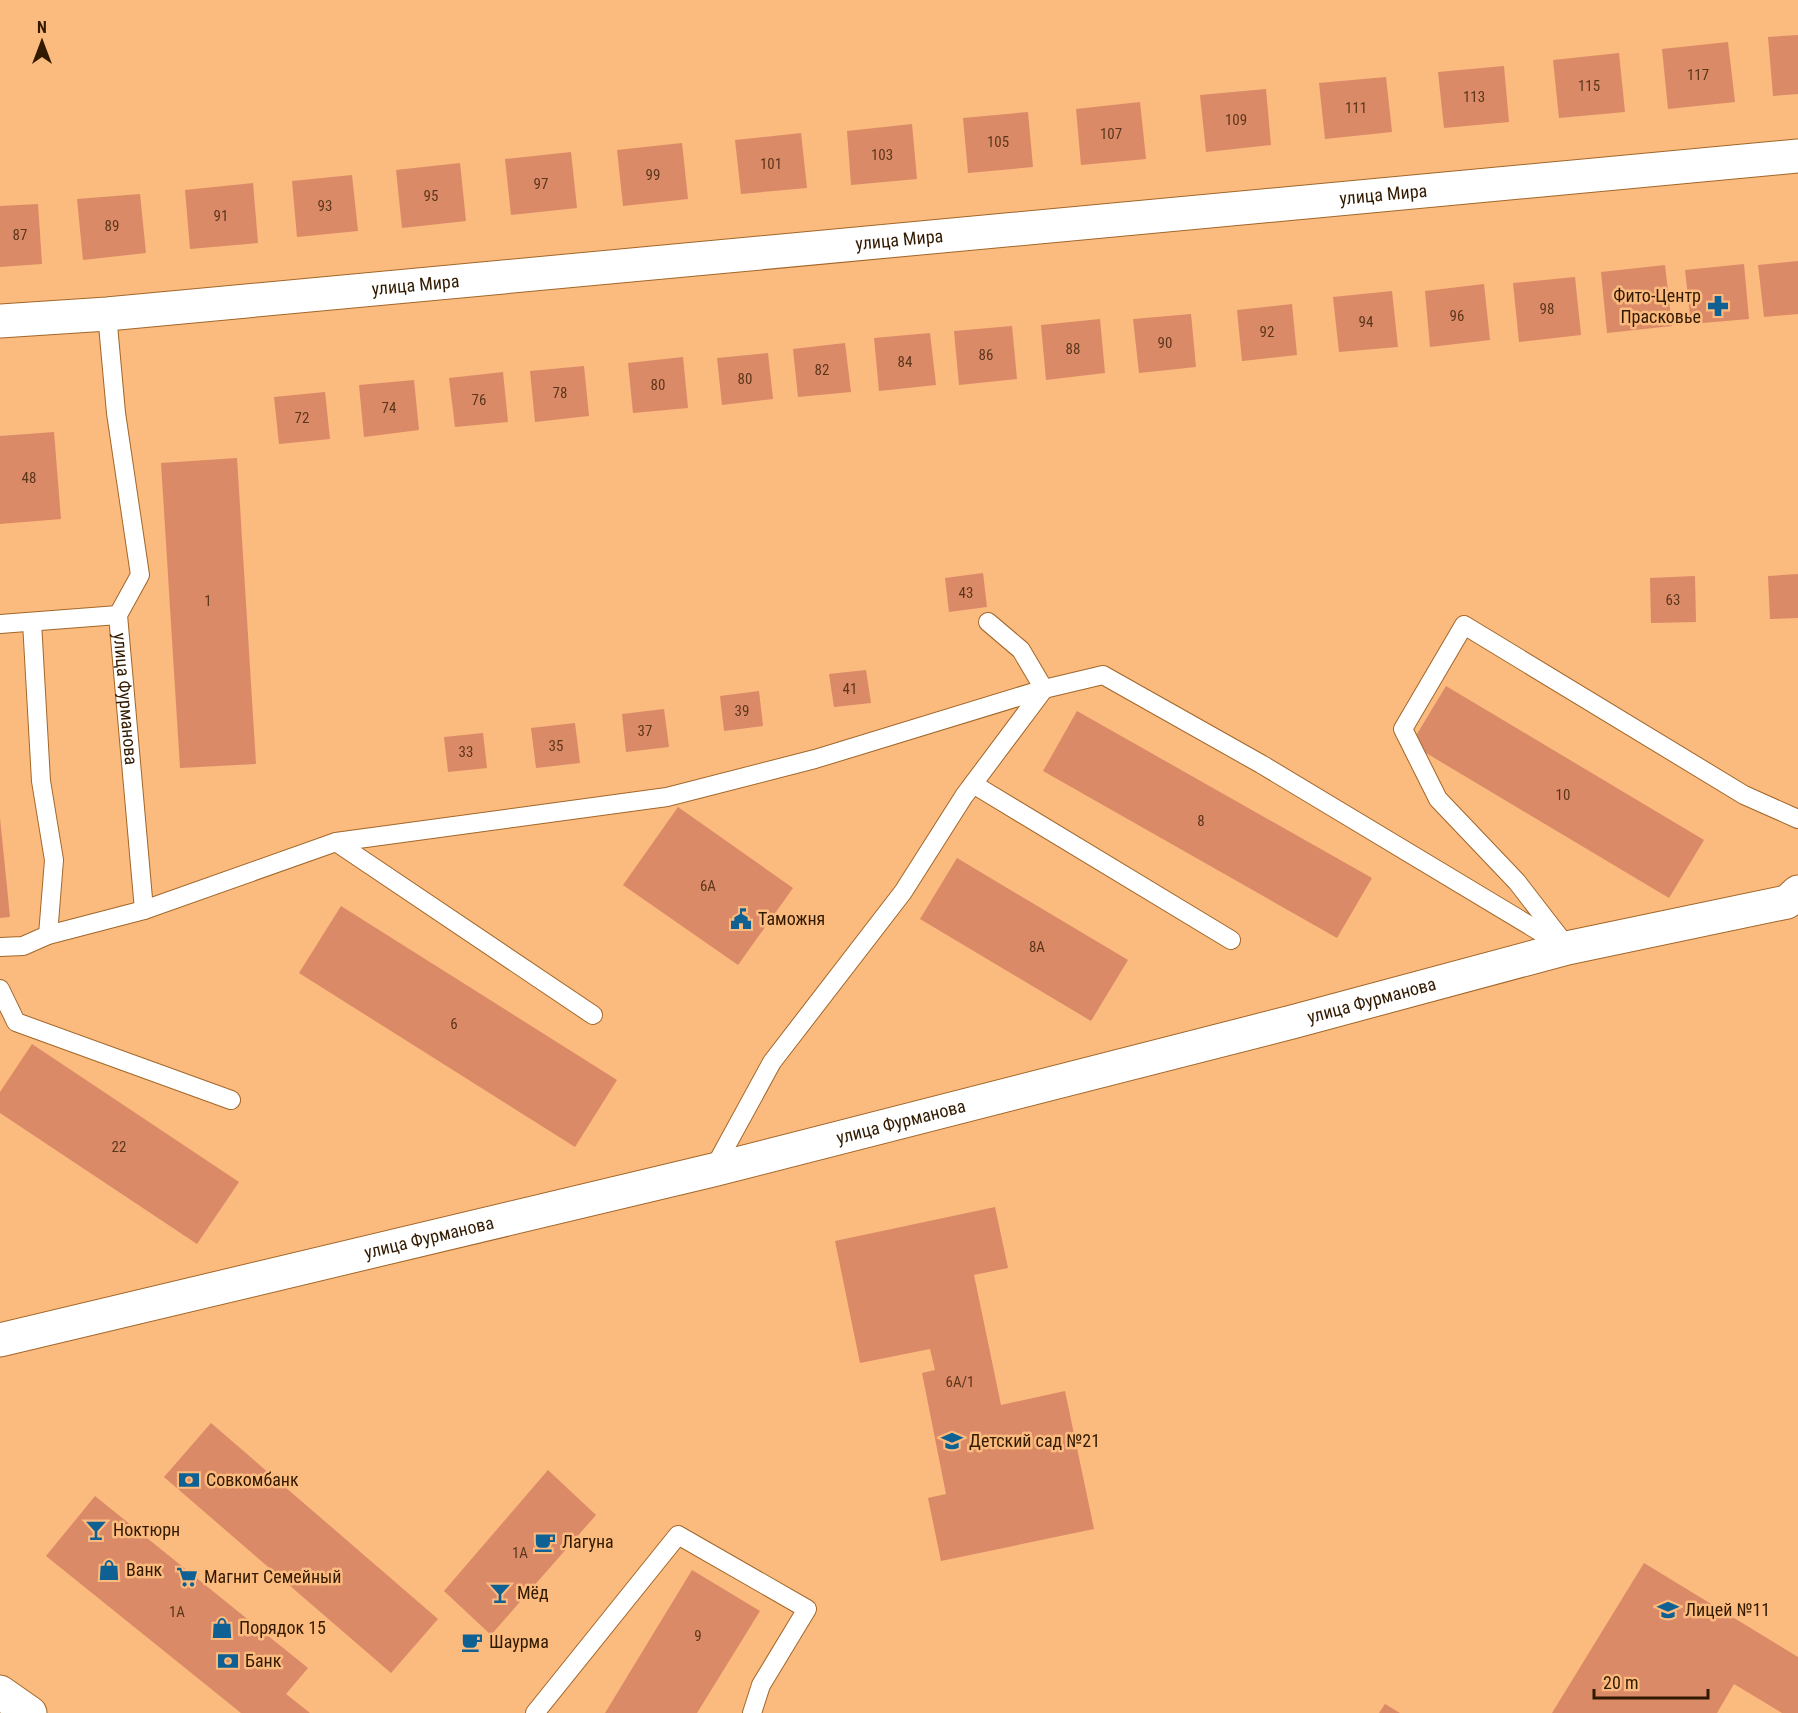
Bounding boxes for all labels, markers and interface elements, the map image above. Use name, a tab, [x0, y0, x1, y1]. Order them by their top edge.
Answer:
north arrow	[12, 12, 72, 72]
text: N	[37, 18, 47, 37]
house number: 117	[1687, 66, 1709, 84]
house number: 115	[1578, 77, 1600, 95]
house number: 113	[1463, 88, 1485, 106]
house number: 111	[1345, 99, 1367, 117]
house number: 109	[1225, 111, 1247, 129]
house number: 107	[1100, 125, 1122, 143]
house number: 105	[987, 133, 1009, 151]
house number: 103	[871, 146, 893, 164]
house number: 101	[760, 155, 782, 173]
house number: 99	[646, 166, 660, 184]
house number: 97	[534, 175, 548, 193]
street label: улица Мира	[1338, 180, 1428, 209]
house number: 95	[424, 187, 438, 205]
house number: 93	[318, 197, 332, 215]
house number: 91	[214, 207, 228, 225]
house number: 89	[105, 217, 119, 235]
street label: улица Мира	[854, 225, 944, 254]
house number: 87	[13, 226, 27, 244]
street label: улица Мира	[371, 270, 460, 299]
place label: Фито-Центр Прасковье	[1613, 285, 1701, 327]
pharmacy icon: Фито-Центр Прасковье	[1706, 294, 1730, 318]
house number: 98	[1540, 300, 1554, 318]
house number: 96	[1450, 307, 1464, 325]
house number: 94	[1359, 313, 1373, 331]
house number: 92	[1260, 323, 1274, 341]
house number: 90	[1158, 334, 1172, 352]
house number: 88	[1066, 340, 1080, 358]
house number: 86	[979, 346, 993, 364]
house number: 84	[898, 353, 912, 371]
house number: 82	[815, 361, 829, 379]
house number: 80	[738, 370, 752, 388]
house number: 80	[651, 376, 665, 394]
house number: 78	[553, 384, 567, 402]
house number: 76	[472, 391, 486, 409]
house number: 74	[382, 399, 396, 417]
house number: 72	[295, 409, 309, 427]
house number: 48	[22, 469, 36, 487]
house number: 43	[959, 584, 973, 602]
house number: 63	[1666, 591, 1680, 609]
house number: 1	[204, 592, 212, 610]
street label: улица Фурманова	[110, 632, 142, 766]
house number: 41	[843, 680, 857, 698]
house number: 39	[735, 702, 749, 720]
house number: 37	[638, 722, 652, 740]
house number: 35	[549, 737, 563, 755]
house number: 33	[459, 743, 473, 761]
house number: 10	[1556, 786, 1570, 804]
house number: 8	[1197, 812, 1205, 830]
house number: 6А	[700, 877, 716, 895]
public building icon: Таможня	[729, 907, 753, 931]
place label: Таможня	[758, 908, 825, 929]
house number: 8А	[1029, 938, 1045, 956]
street label: улица Фурманова	[1305, 973, 1438, 1027]
house number: 6	[450, 1015, 458, 1033]
street label: улица Фурманова	[834, 1095, 968, 1148]
house number: 22	[112, 1138, 126, 1156]
street label: улица Фурманова	[362, 1212, 496, 1263]
house number: 6А/1	[945, 1373, 975, 1391]
school or university icon: Детский сад №21	[940, 1429, 964, 1453]
place label: Детский сад №21	[969, 1430, 1100, 1451]
bank icon: Совкомбанк	[177, 1468, 201, 1492]
place label: Совкомбанк	[206, 1469, 299, 1490]
bar icon: Ноктюрн	[84, 1518, 108, 1542]
place label: Ноктюрн	[113, 1519, 180, 1540]
cafe icon: Лагуна	[533, 1530, 557, 1554]
place label: Лагуна	[562, 1531, 614, 1552]
house number: 1А	[512, 1544, 528, 1562]
shop icon: Ванк	[97, 1558, 121, 1582]
place label: Ванк	[126, 1559, 163, 1580]
supermarket icon: Магнит Семейный	[175, 1565, 199, 1589]
place label: Магнит Семейный	[204, 1566, 341, 1587]
bar icon: Мёд	[488, 1581, 512, 1605]
place label: Мёд	[517, 1582, 549, 1603]
school or university icon: Лицей №11	[1656, 1598, 1680, 1622]
place label: Лицей №11	[1685, 1599, 1770, 1620]
house number: 1А	[169, 1603, 185, 1621]
shop icon: Порядок 15	[210, 1616, 234, 1640]
place label: Порядок 15	[239, 1617, 326, 1638]
house number: 9	[694, 1627, 702, 1645]
cafe icon: Шаурма	[460, 1630, 484, 1654]
place label: Шаурма	[489, 1631, 549, 1652]
bank icon: Банк	[216, 1649, 240, 1673]
place label: Банк	[245, 1650, 282, 1671]
scale bar	[1594, 1662, 1708, 1700]
text: 20 m	[1603, 1672, 1638, 1693]

